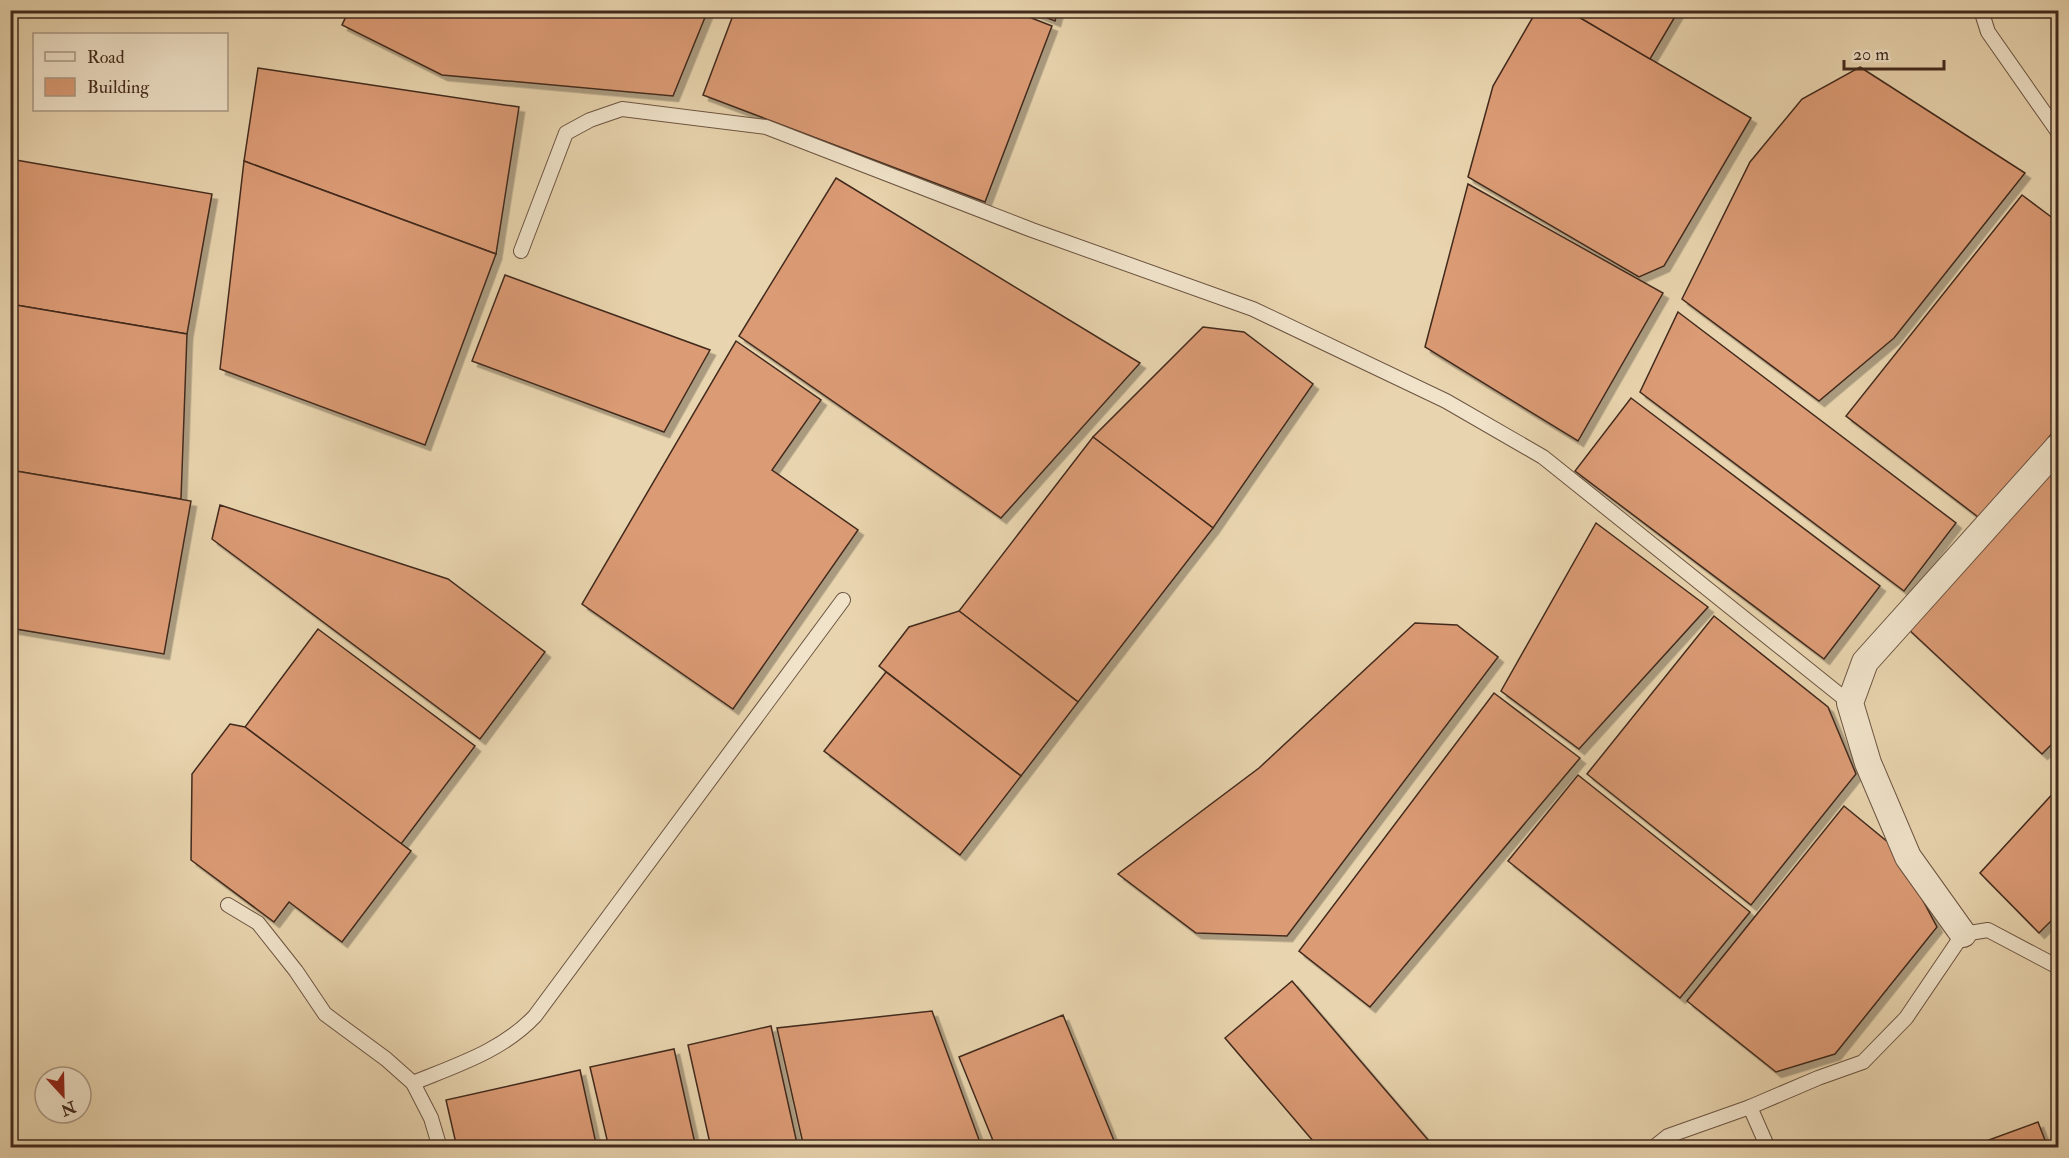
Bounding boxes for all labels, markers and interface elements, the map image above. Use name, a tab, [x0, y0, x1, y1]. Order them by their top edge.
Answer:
legend	[33, 33, 228, 111]
scale bar	[1844, 33, 1944, 71]
text: 20 m	[1853, 43, 1889, 66]
text: Road	[87, 46, 125, 69]
text: Building	[87, 76, 150, 99]
north arrow	[33, 1065, 93, 1125]
text: N	[57, 1096, 80, 1120]

